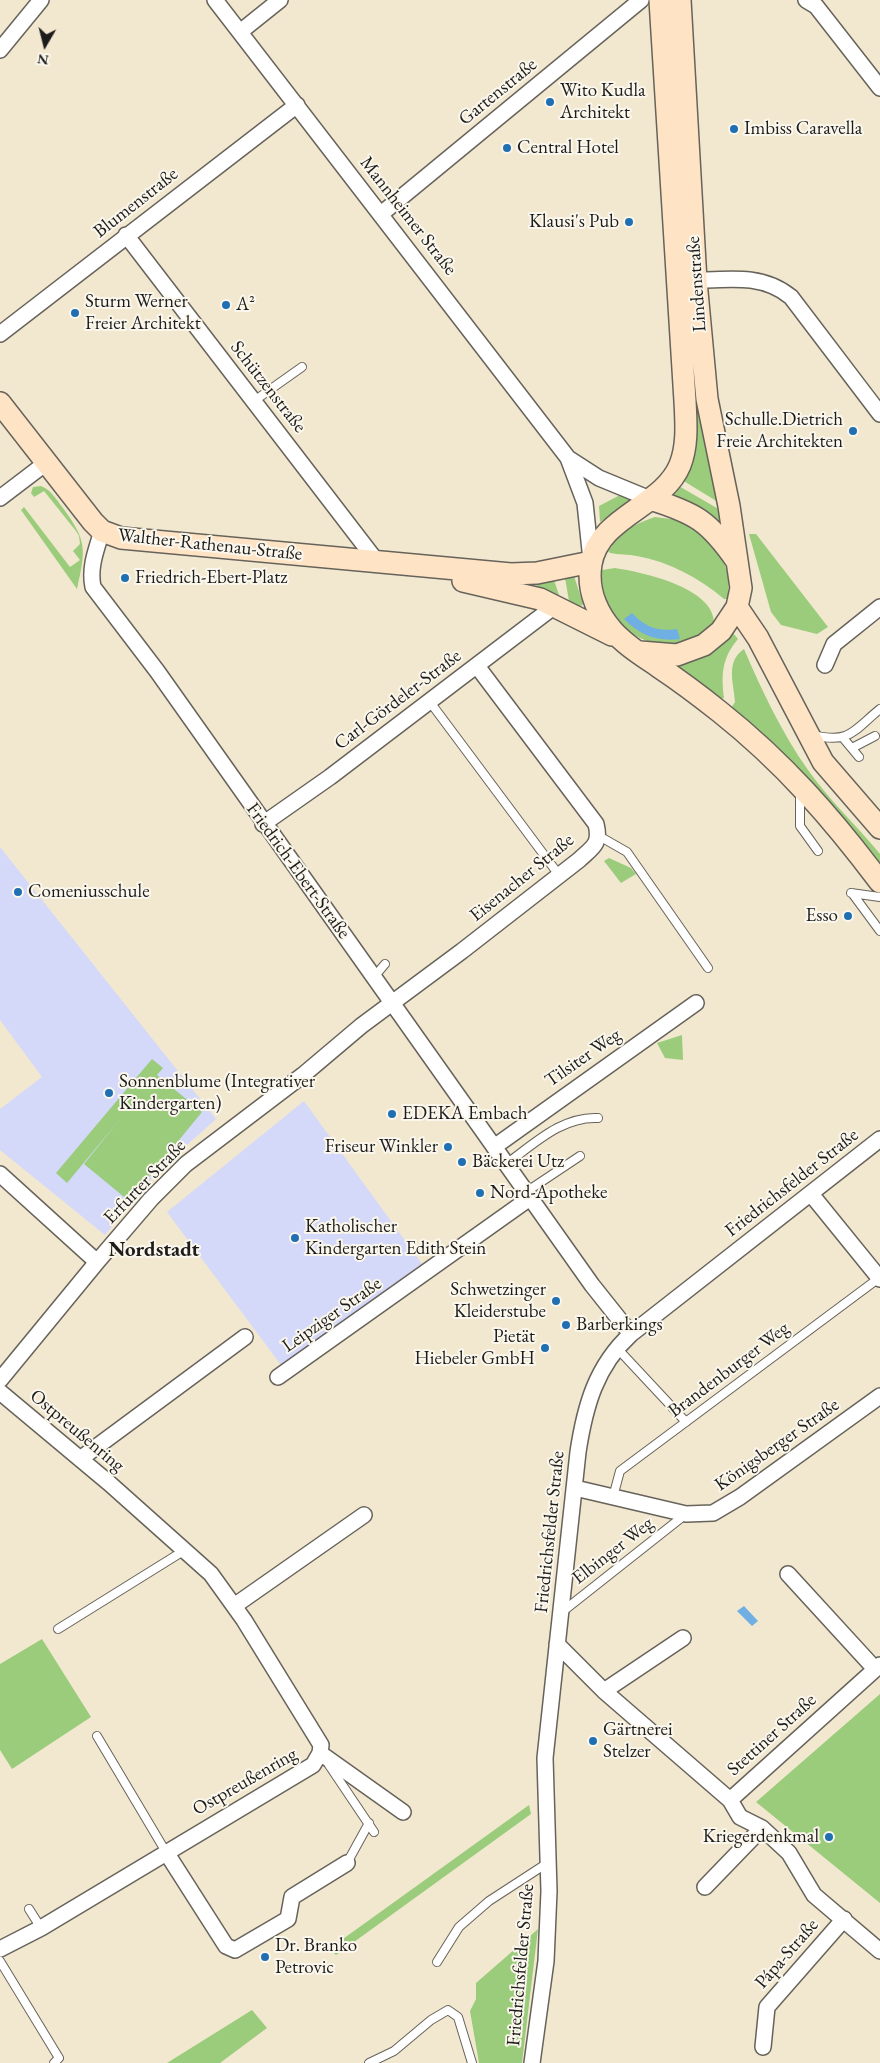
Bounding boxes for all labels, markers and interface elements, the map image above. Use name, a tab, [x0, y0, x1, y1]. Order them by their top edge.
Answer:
north arrow	[20, 20, 70, 70]
text: N	[36, 50, 50, 70]
street label: Gartenstraße	[454, 53, 542, 131]
place label: Wito Kudla Architekt	[560, 80, 646, 124]
marker: Wito Kudla Architekt	[544, 96, 556, 108]
place label: Imbiss Caravella	[744, 118, 862, 140]
marker: Imbiss Caravella	[728, 123, 740, 135]
place label: Central Hotel	[517, 137, 619, 159]
marker: Central Hotel	[501, 142, 513, 154]
street label: Mannheimer Straße	[355, 152, 461, 280]
street label: Blumenstraße	[89, 163, 183, 243]
place label: Klausi's Pub	[529, 211, 619, 233]
marker: Klausi's Pub	[623, 216, 635, 228]
street label: Lindenstraße	[682, 235, 712, 333]
place label: Sturm Werner Freier Architekt	[85, 291, 201, 335]
place label: A²	[236, 294, 255, 316]
marker: A²	[220, 299, 232, 311]
marker: Sturm Werner Freier Architekt	[69, 307, 81, 319]
street label: Schützenstraße	[225, 337, 311, 437]
place label: Schulle.Dietrich Freie Architekten	[716, 409, 843, 453]
marker: Schulle.Dietrich Freie Architekten	[847, 425, 859, 437]
street label: Walther-Rathenau-Straße	[117, 524, 303, 566]
place label: Friedrich-Ebert-Platz	[135, 567, 287, 589]
marker: Friedrich-Ebert-Platz	[119, 572, 131, 584]
street label: Carl-Gördeler-Straße	[330, 645, 466, 755]
street label: Friedrich-Ebert-Straße	[241, 799, 355, 943]
street label: Eisenacher Straße	[465, 829, 579, 927]
place label: Comeniusschule	[28, 881, 150, 903]
marker: Comeniusschule	[12, 886, 24, 898]
place label: Esso	[806, 905, 838, 927]
marker: Esso	[842, 910, 854, 922]
street label: Tilsiter Weg	[541, 1024, 625, 1092]
place label: Sonnenblume (Integrativer Kindergarten)	[119, 1071, 315, 1115]
marker: Sonnenblume (Integrativer Kindergarten)	[103, 1087, 115, 1099]
place label: EDEKA Embach	[402, 1103, 528, 1125]
marker: EDEKA Embach	[386, 1108, 398, 1120]
street label: Friedrichsfelder Straße	[721, 1124, 863, 1242]
street label: Erfurter Straße	[99, 1135, 191, 1229]
place label: Friseur Winkler	[325, 1136, 438, 1158]
marker: Friseur Winkler	[442, 1141, 454, 1153]
place label: Bäckerei Utz	[472, 1151, 564, 1173]
marker: Bäckerei Utz	[456, 1156, 468, 1168]
place label: Nord-Apotheke	[490, 1182, 608, 1204]
marker: Nord-Apotheke	[474, 1187, 486, 1199]
place label: Katholischer Kindergarten Edith Stein	[305, 1216, 486, 1260]
marker: Katholischer Kindergarten Edith Stein	[289, 1232, 301, 1244]
district label: Nordstadt	[109, 1237, 199, 1263]
street label: Leipziger Straße	[278, 1272, 386, 1358]
place label: Schwetzinger Kleiderstube	[450, 1279, 546, 1323]
marker: Schwetzinger Kleiderstube	[550, 1295, 562, 1307]
place label: Barberkings	[576, 1314, 663, 1336]
street label: Brandenburger Weg	[664, 1317, 794, 1423]
marker: Barberkings	[560, 1319, 572, 1331]
place label: Pietät Hiebeler GmbH	[414, 1326, 535, 1370]
marker: Pietät Hiebeler GmbH	[539, 1342, 551, 1354]
street label: Ostpreußenring	[25, 1385, 129, 1477]
street label: Königsberger Straße	[710, 1394, 844, 1496]
street label: Friedrichsfelder Straße	[530, 1450, 570, 1614]
street label: Elbinger Weg	[568, 1512, 658, 1590]
street label: Stettiner Straße	[723, 1689, 821, 1781]
place label: Gärtnerei Stelzer	[603, 1719, 673, 1763]
marker: Gärtnerei Stelzer	[587, 1735, 599, 1747]
street label: Ostpreußenring	[189, 1743, 301, 1821]
place label: Kriegerdenkmal	[703, 1826, 819, 1848]
marker: Kriegerdenkmal	[823, 1831, 835, 1843]
street label: Friedrichsfelder Straße	[503, 1883, 539, 2047]
street label: Pápa-Straße	[750, 1914, 824, 1994]
place label: Dr. Branko Petrovic	[275, 1935, 357, 1979]
marker: Dr. Branko Petrovic	[259, 1951, 271, 1963]

